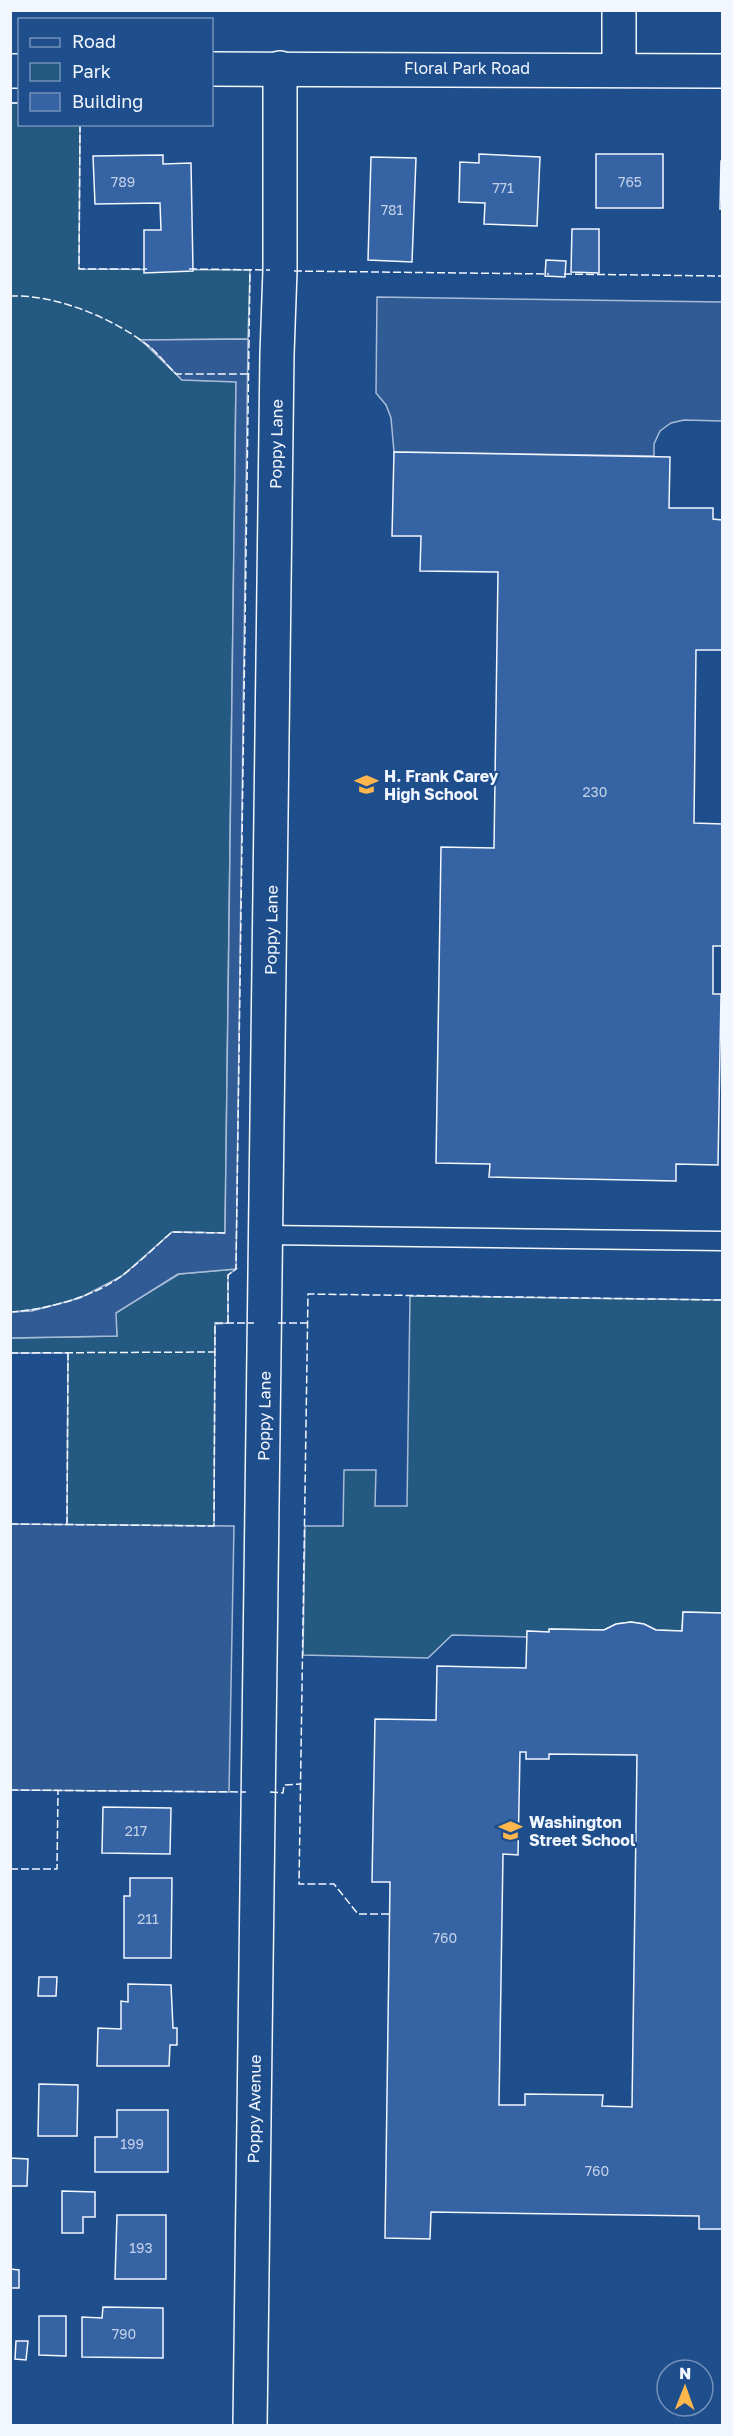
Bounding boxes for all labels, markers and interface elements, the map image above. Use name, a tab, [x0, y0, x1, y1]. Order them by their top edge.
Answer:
legend	[18, 18, 213, 126]
text: Road	[72, 30, 116, 52]
street label: Floral Park Road	[404, 58, 530, 78]
text: Park	[72, 60, 111, 82]
text: Building	[72, 90, 143, 112]
house number: 789	[111, 173, 135, 190]
house number: 765	[618, 173, 642, 190]
house number: 771	[492, 179, 514, 196]
house number: 781	[381, 201, 404, 218]
street label: Poppy Lane	[265, 399, 287, 489]
place label: H. Frank Carey High School	[384, 766, 499, 804]
school or university icon: H. Frank Carey High School	[353, 772, 379, 798]
house number: 230	[583, 783, 608, 800]
street label: Poppy Lane	[260, 885, 282, 975]
street label: Poppy Lane	[253, 1371, 275, 1461]
place label: Washington Street School	[529, 1812, 636, 1850]
school or university icon: Washington Street School	[498, 1818, 524, 1844]
house number: 217	[125, 1822, 147, 1839]
house number: 211	[137, 1910, 159, 1927]
house number: 760	[433, 1929, 457, 1946]
street label: Poppy Avenue	[243, 2054, 265, 2164]
house number: 199	[120, 2135, 144, 2152]
house number: 760	[585, 2162, 609, 2179]
house number: 193	[129, 2239, 153, 2256]
house number: 790	[112, 2325, 136, 2342]
north arrow	[655, 2358, 715, 2418]
text: N	[679, 2363, 692, 2383]

